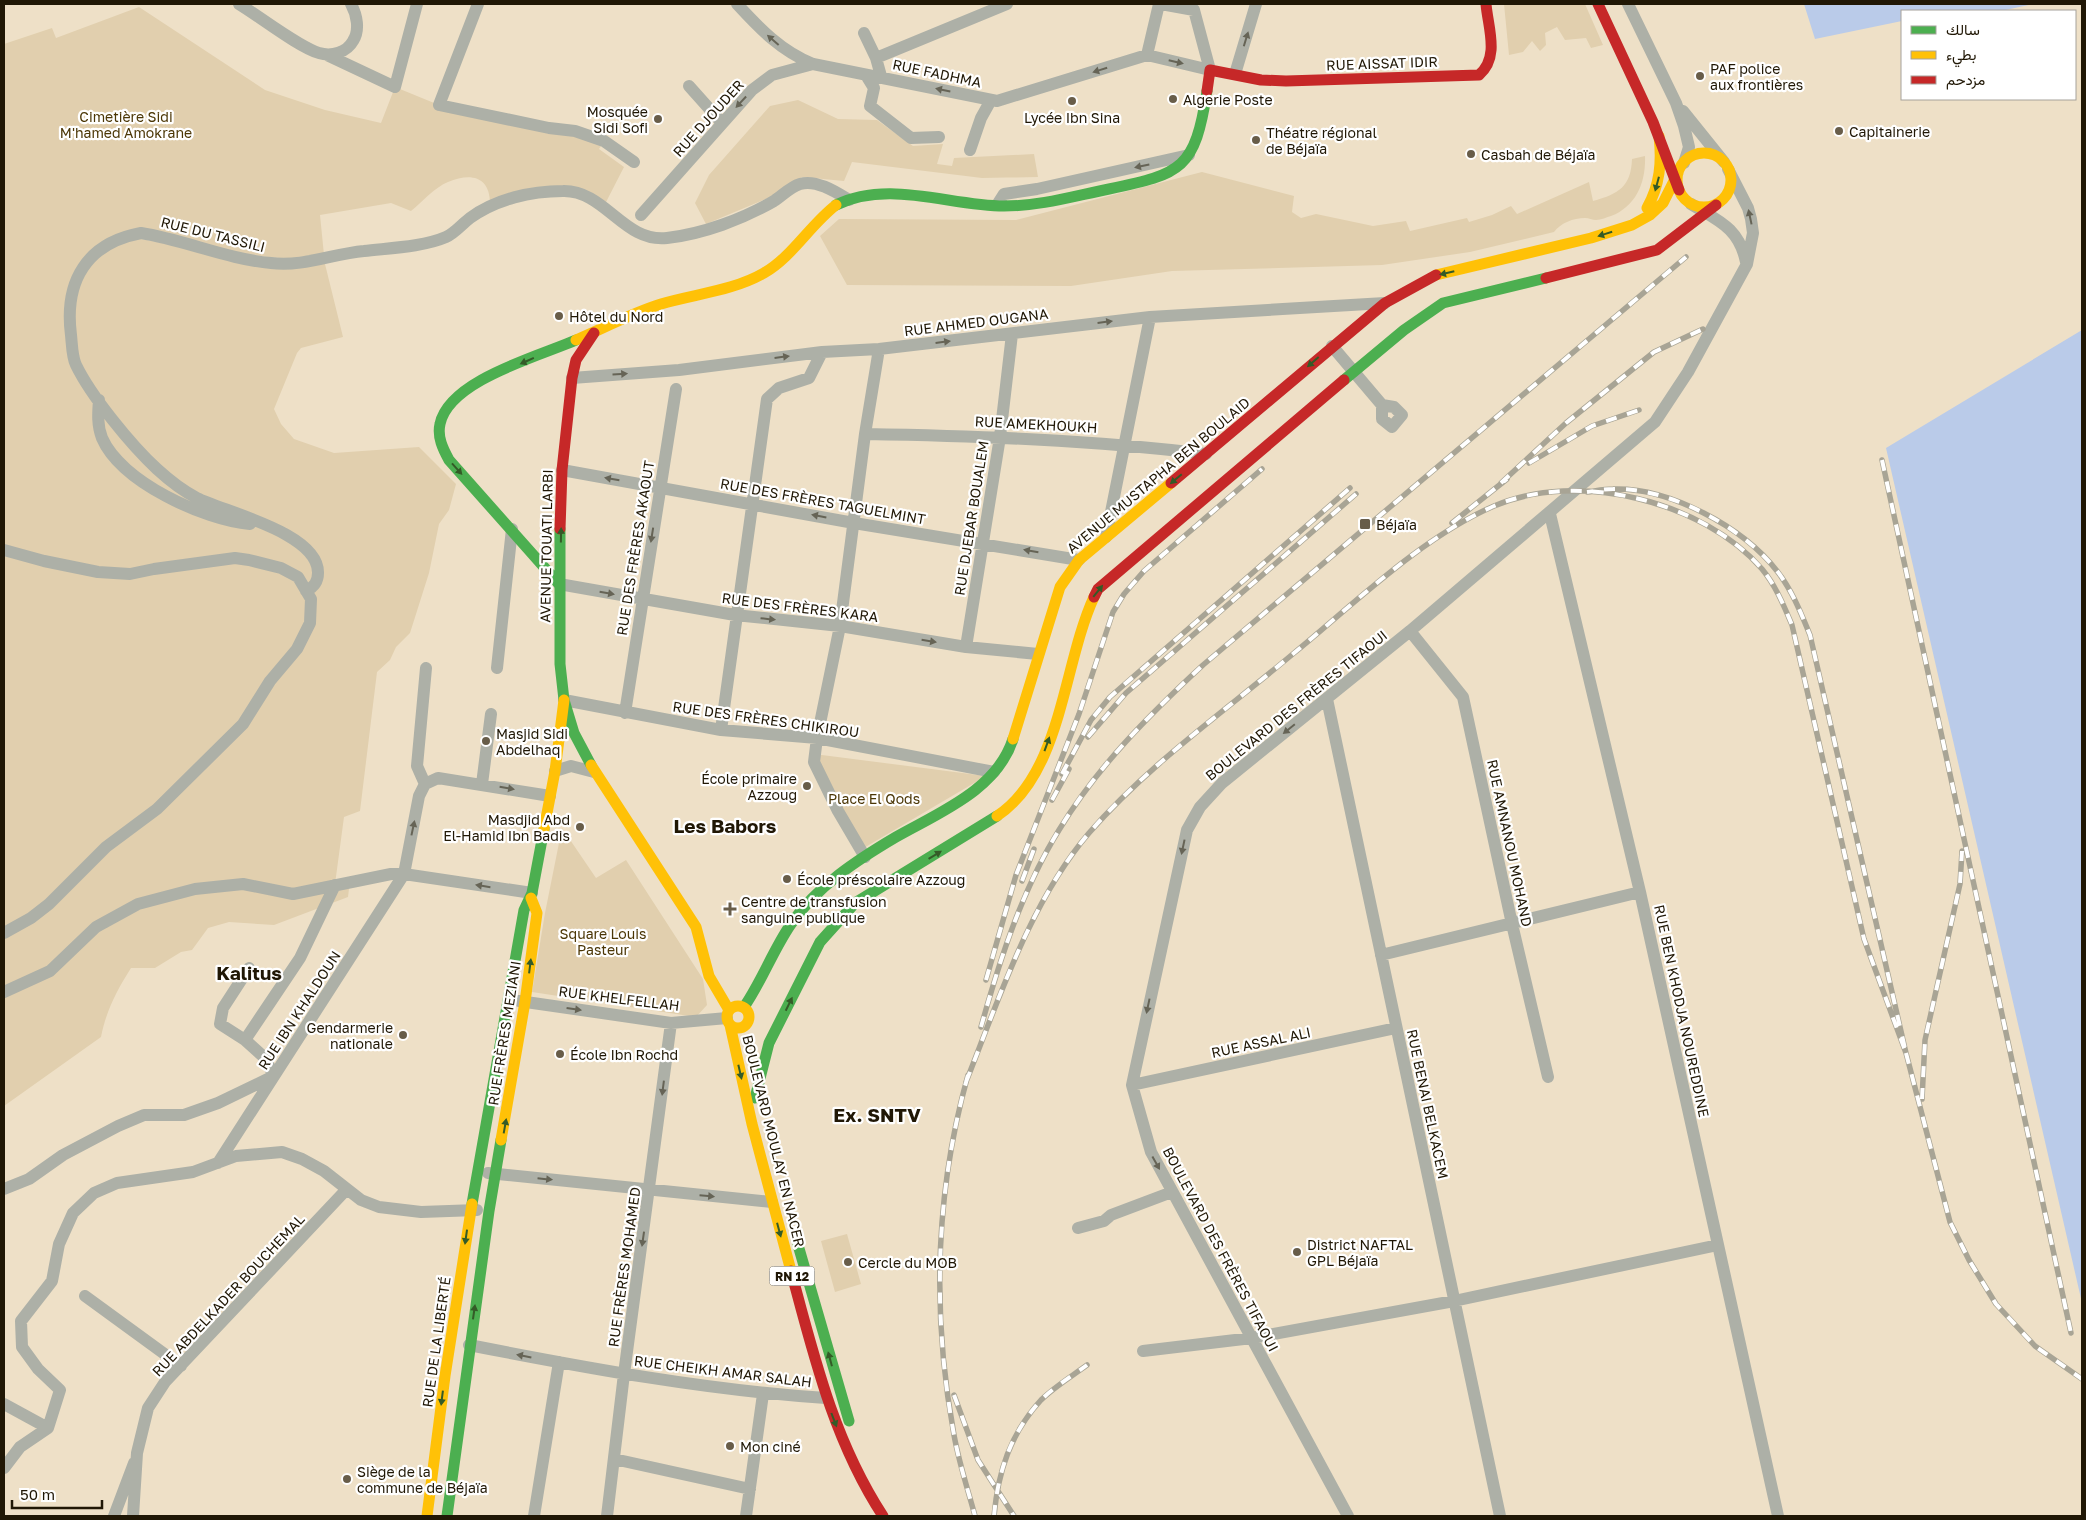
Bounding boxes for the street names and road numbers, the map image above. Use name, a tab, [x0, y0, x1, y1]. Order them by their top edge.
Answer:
street label: RUE AISSAT IDIR	[1326, 53, 1438, 73]
street label: RUE FADHMA	[891, 55, 984, 91]
street label: RUE DJOUDER	[669, 76, 747, 160]
street label: RUE DU TASSILI	[159, 213, 267, 255]
street label: RUE AHMED OUGANA	[903, 305, 1050, 339]
street label: AVENUE MUSTAPHA BEN BOULAID	[1063, 393, 1253, 557]
street label: RUE AMEKHOUKH	[974, 412, 1098, 436]
street label: RUE DJEBAR BOUALEM	[950, 439, 992, 597]
street label: RUE DES FRÈRES AKAOUT	[613, 459, 657, 637]
street label: AVENUE TOUATI LARBI	[536, 469, 556, 623]
street label: RUE DES FRÈRES TAGUELMINT	[719, 475, 927, 528]
street label: RUE DES FRÈRES KARA	[721, 589, 880, 625]
street label: BOULEVARD DES FRÈRES TIFAOUI	[1202, 626, 1390, 784]
street label: RUE DES FRÈRES CHIKIROU	[672, 697, 860, 741]
street label: RUE AMNANOU MOHAND	[1484, 758, 1536, 928]
street label: RUE BEN KHODJA NOUREDDINE	[1651, 903, 1713, 1119]
street label: RUE IBN KHALDOUN	[254, 947, 344, 1073]
street label: RUE FRÈRES MEZIANI	[484, 959, 524, 1107]
street label: RUE KHELFELLAH	[558, 982, 680, 1014]
street label: RUE ASSAL ALI	[1210, 1023, 1312, 1061]
street label: RUE BENAI BELKACEM	[1404, 1028, 1452, 1180]
street label: BOULEVARD MOULAY EN NACER	[739, 1033, 809, 1249]
street label: BOULEVARD DES FRÈRES TIFAOUI	[1160, 1144, 1282, 1354]
street label: RUE FRÈRES MOHAMED	[604, 1186, 644, 1348]
street label: RUE ABDELKADER BOUCHEMAL	[148, 1210, 308, 1380]
road number: RN 12	[770, 1266, 814, 1285]
street label: RUE DE LA LIBERTÉ	[418, 1276, 454, 1408]
street label: RUE CHEIKH AMAR SALAH	[633, 1352, 813, 1390]

